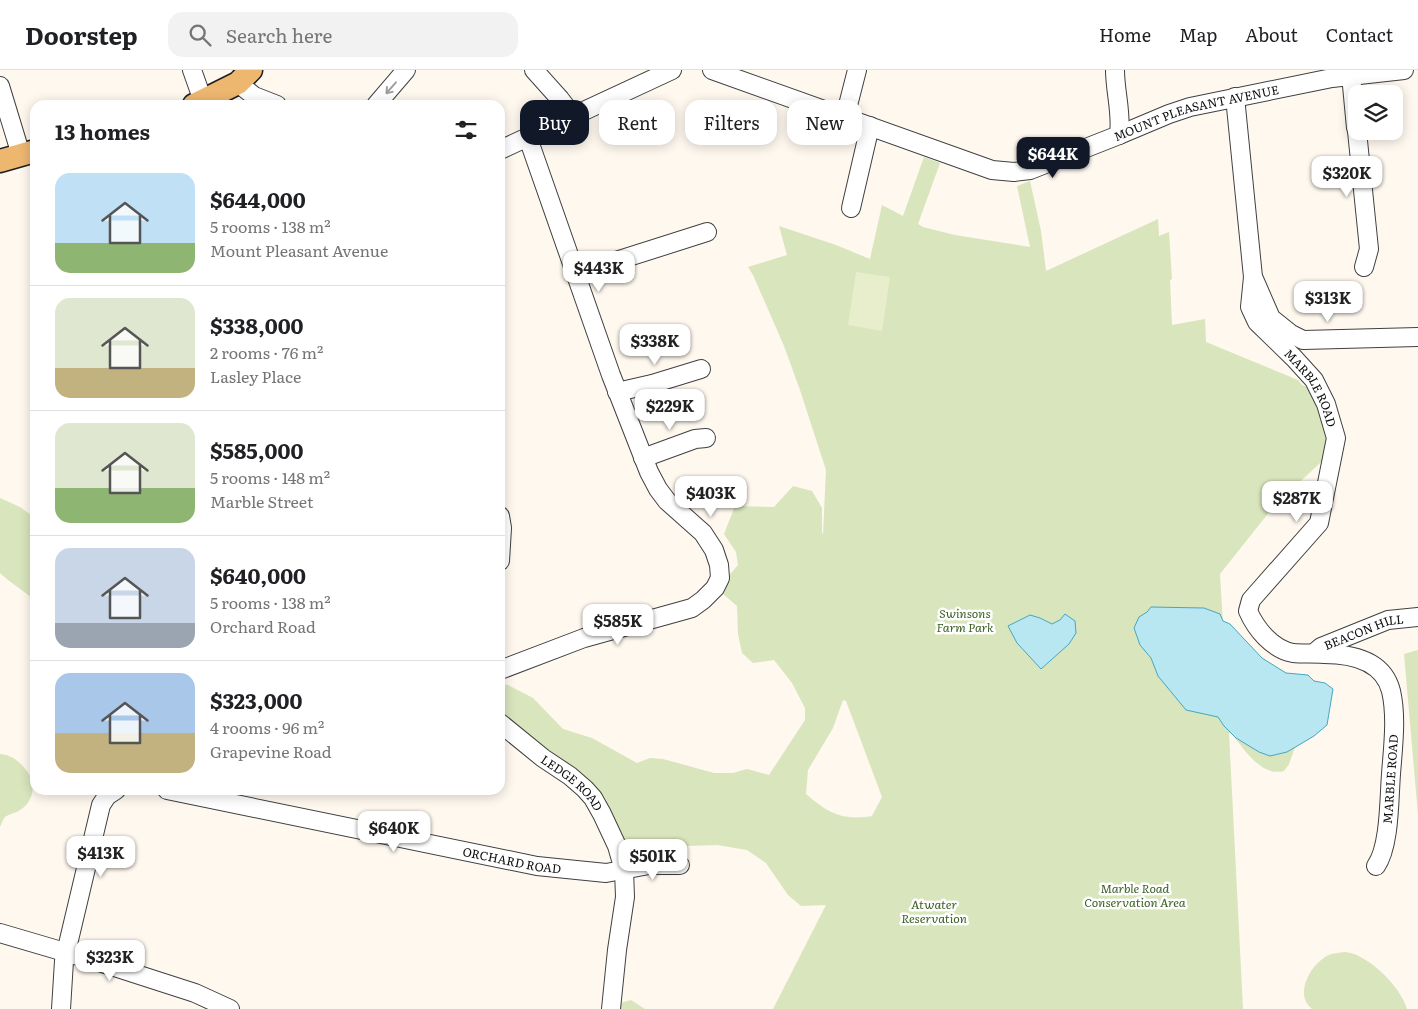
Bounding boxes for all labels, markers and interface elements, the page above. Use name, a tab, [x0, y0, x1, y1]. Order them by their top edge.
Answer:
search box	[168, 12, 518, 57]
text: Doorstep	[25, 17, 138, 52]
icon: search	[186, 21, 214, 49]
text: Search here	[226, 21, 332, 49]
text: Home	[1099, 21, 1151, 48]
text: Map	[1179, 21, 1217, 48]
text: About	[1245, 21, 1298, 48]
text: Contact	[1326, 21, 1393, 48]
street label: MOUNT PLEASANT AVENUE	[1111, 80, 1281, 145]
one-way arrow	[385, 81, 397, 94]
map controls	[1348, 85, 1403, 140]
button: layers	[1348, 85, 1403, 140]
chip: Buy	[520, 100, 589, 145]
chip: Rent	[599, 100, 675, 145]
chip: Filters	[685, 100, 777, 145]
chip: New	[787, 100, 862, 145]
text: 13 homes	[55, 115, 150, 146]
icon: filters	[452, 116, 480, 144]
pin: $644K	[1018, 136, 1088, 179]
text: $644K	[1028, 141, 1078, 165]
pin: $320K	[1312, 156, 1382, 198]
text: $320K	[1322, 160, 1372, 184]
text: $644,000	[210, 183, 306, 214]
icon: home	[95, 193, 155, 253]
text: 5 rooms · 138 m²	[210, 214, 331, 238]
text: Mount Pleasant Avenue	[210, 238, 388, 262]
pin: $443K	[564, 250, 634, 293]
text: $443K	[574, 255, 624, 279]
pin: $313K	[1293, 280, 1363, 323]
text: $313K	[1305, 285, 1351, 309]
text: $338,000	[210, 309, 304, 340]
icon: home	[95, 318, 155, 378]
pin: $338K	[620, 324, 690, 366]
text: $338K	[630, 328, 680, 352]
text: 2 rooms · 76 m²	[210, 340, 323, 364]
street label: MARBLE ROAD	[1280, 344, 1341, 429]
text: Lasley Place	[210, 364, 301, 388]
pin: $229K	[635, 388, 705, 431]
text: $229K	[646, 393, 694, 417]
text: $585,000	[210, 434, 303, 465]
icon: home	[95, 443, 155, 503]
text: 5 rooms · 148 m²	[210, 465, 330, 489]
pin: $403K	[676, 476, 746, 518]
text: $403K	[686, 480, 736, 504]
pin: $287K	[1262, 480, 1332, 523]
text: $287K	[1273, 485, 1321, 509]
text: Marble Street	[210, 489, 313, 513]
text: $640,000	[210, 559, 306, 590]
icon: home	[95, 568, 155, 628]
text: 5 rooms · 138 m²	[210, 590, 331, 614]
pin: $585K	[583, 604, 653, 646]
park label: Swinsons Farm Park	[936, 604, 994, 636]
text: $585K	[594, 608, 642, 632]
street label: BEACON HILL	[1321, 609, 1405, 654]
text: Orchard Road	[210, 614, 316, 638]
text: $323,000	[210, 684, 303, 715]
icon: home	[95, 693, 155, 753]
text: 4 rooms · 96 m²	[210, 715, 324, 739]
street label: MARBLE ROAD	[1378, 733, 1402, 825]
text: Grapevine Road	[210, 739, 332, 763]
street label: LEDGE ROAD	[537, 750, 607, 814]
pin: $640K	[359, 810, 429, 853]
text: $640K	[369, 815, 419, 839]
pin: $413K	[66, 836, 136, 878]
pin: $501K	[618, 838, 688, 881]
text: $413K	[77, 840, 125, 864]
street label: ORCHARD ROAD	[461, 842, 562, 877]
text: $501K	[629, 843, 677, 867]
park label: Marble Road Conservation Area	[1084, 879, 1186, 911]
park label: Atwater Reservation	[901, 895, 967, 927]
pin: $323K	[75, 940, 145, 982]
text: $323K	[86, 944, 134, 968]

